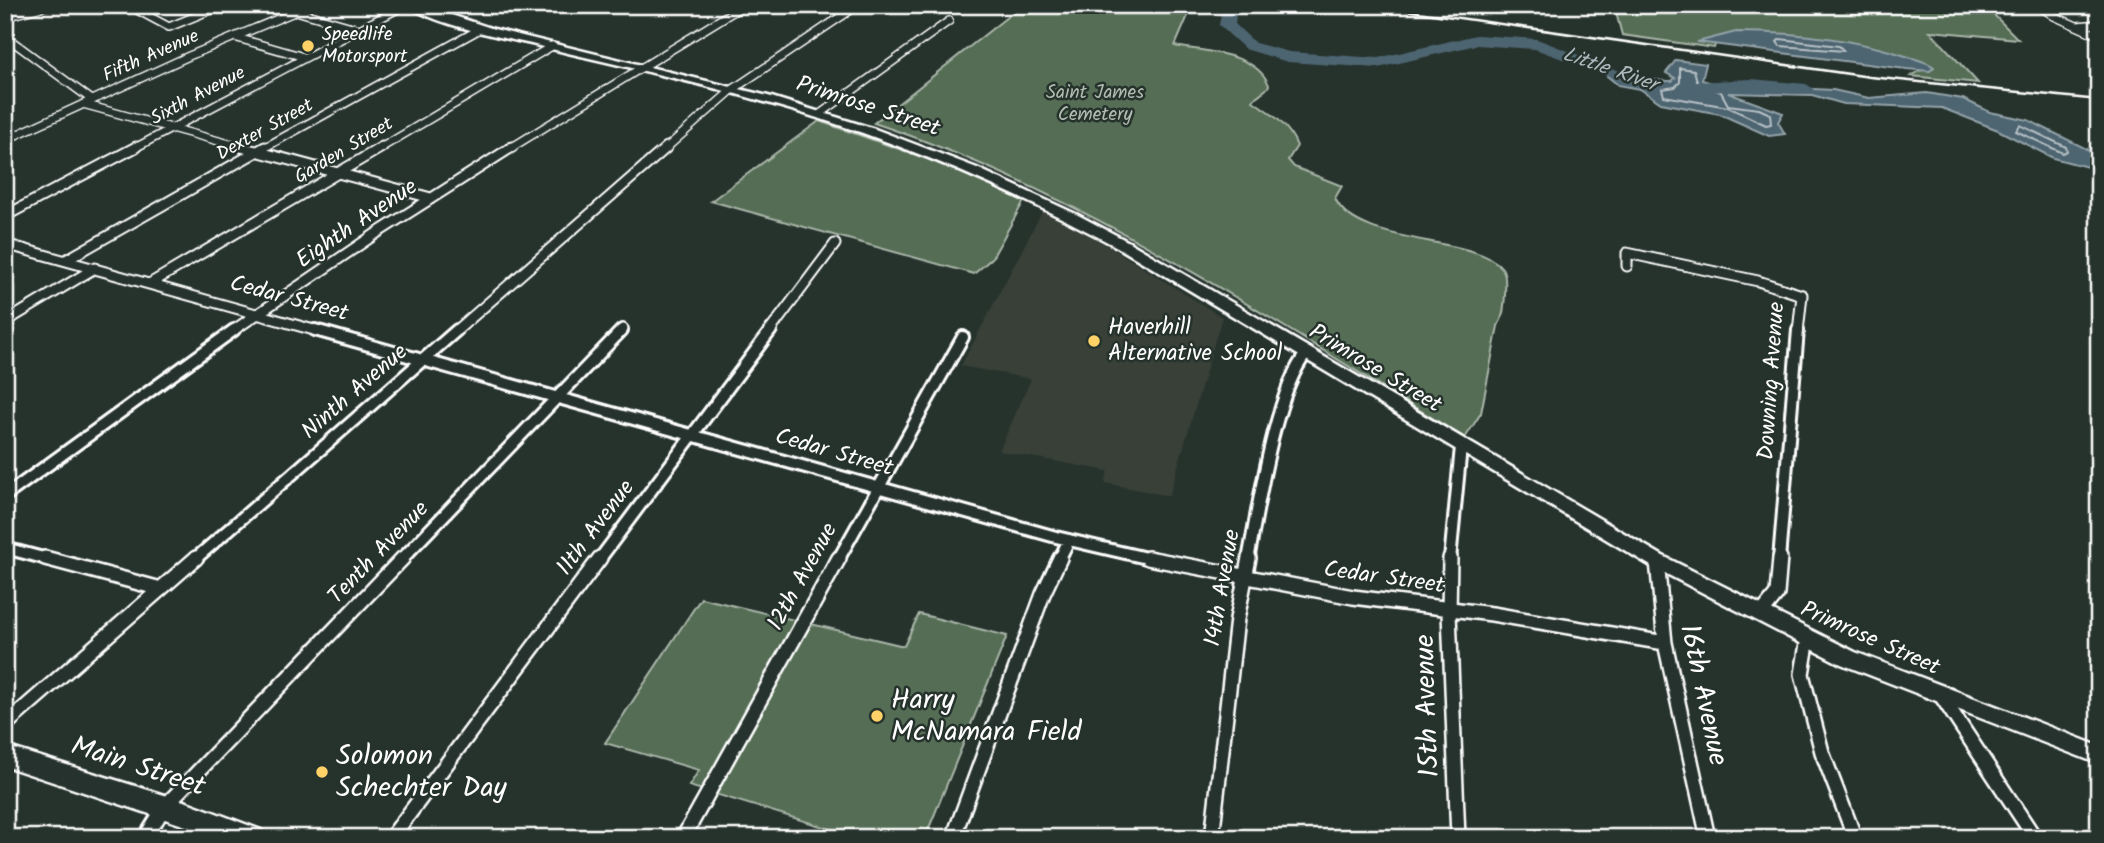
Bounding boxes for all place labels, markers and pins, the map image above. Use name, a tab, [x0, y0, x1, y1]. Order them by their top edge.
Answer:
place label: Speedlife Motorsport	[322, 20, 408, 72]
marker: Speedlife Motorsport	[300, 38, 316, 54]
place label: Haverhill Alternative School	[1108, 310, 1283, 372]
marker: Haverhill Alternative School	[1086, 333, 1102, 349]
place label: Harry McNamara Field	[891, 678, 1082, 755]
marker: Harry McNamara Field	[869, 708, 885, 724]
place label: Solomon Schechter Day	[336, 734, 508, 811]
marker: Solomon Schechter Day	[314, 764, 330, 780]

